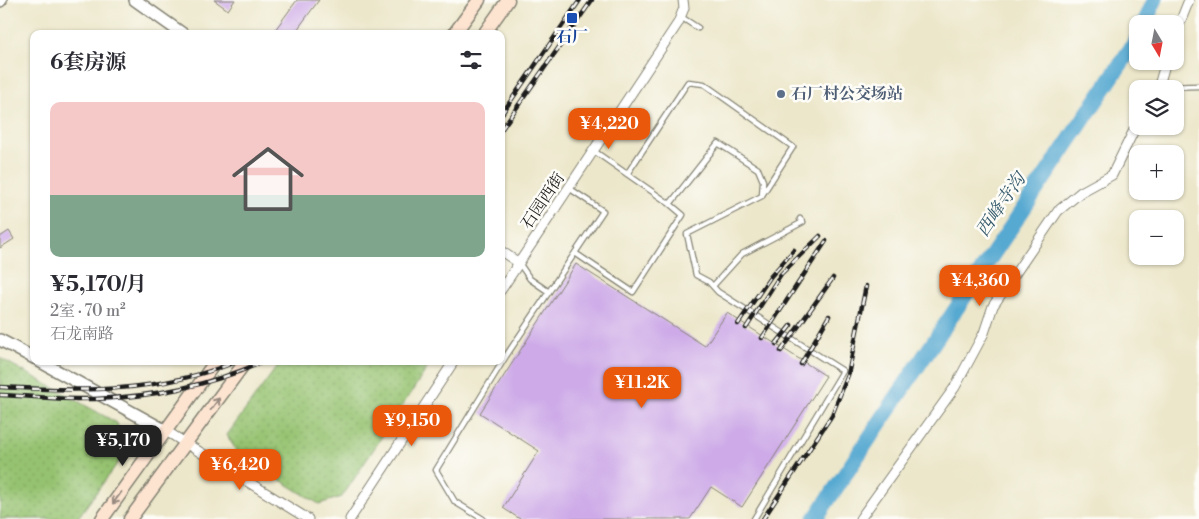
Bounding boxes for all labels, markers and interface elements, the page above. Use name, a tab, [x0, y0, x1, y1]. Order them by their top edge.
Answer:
marker: 石厂	[565, 11, 579, 25]
north arrow	[1129, 15, 1184, 70]
map controls	[1129, 15, 1184, 265]
place label: 石厂	[556, 27, 588, 47]
icon: filters	[457, 46, 485, 74]
text: 6套房源	[50, 50, 126, 76]
button: layers	[1129, 80, 1184, 135]
place label: 石厂村公交场站	[791, 84, 903, 104]
marker: 石厂村公交场站	[775, 88, 787, 100]
pin: ¥4,220	[568, 108, 650, 150]
text: ¥4,220	[579, 114, 639, 134]
icon: home	[223, 134, 313, 224]
button: +	[1129, 145, 1184, 200]
water label: 西峰寺沟	[971, 166, 1032, 241]
street label: 石园西街	[517, 169, 569, 233]
button: −	[1129, 210, 1184, 265]
pin: ¥4,360	[939, 264, 1021, 307]
text: ¥4,360	[950, 271, 1010, 291]
text: ¥5,170/月	[50, 272, 147, 298]
text: 2室 · 70 m²	[50, 301, 126, 321]
text: 石龙南路	[50, 324, 114, 344]
pin: ¥11.2K	[601, 366, 683, 409]
text: ¥11.2K	[614, 373, 670, 393]
one-way arrow	[210, 397, 220, 411]
pin: ¥9,150	[371, 404, 453, 447]
text: ¥9,150	[384, 411, 440, 431]
pin: ¥5,170	[82, 424, 164, 467]
text: ¥5,170	[96, 431, 150, 451]
pin: ¥6,420	[199, 448, 281, 491]
text: ¥6,420	[210, 455, 270, 475]
one-way arrow	[111, 491, 122, 504]

